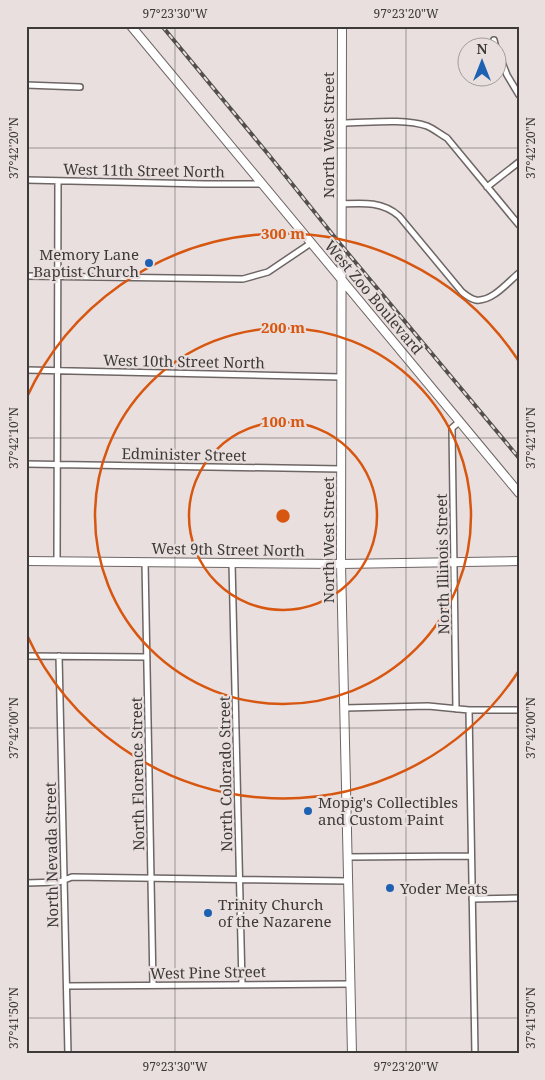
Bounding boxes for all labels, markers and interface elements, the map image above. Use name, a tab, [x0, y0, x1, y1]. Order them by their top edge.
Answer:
text: 97°23'30"W	[142, 5, 208, 22]
text: 97°23'20"W	[373, 5, 439, 22]
north arrow	[458, 38, 508, 88]
text: N	[476, 39, 488, 58]
street label: North West Street	[318, 72, 338, 198]
text: 37°42'20"N	[5, 117, 22, 179]
text: 37°42'20"N	[522, 117, 539, 179]
street label: West 11th Street North	[63, 159, 226, 181]
text: 300 m	[261, 223, 305, 243]
street label: West Zoo Boulevard	[320, 236, 428, 358]
place label: Memory Lane Baptist Church	[33, 244, 139, 281]
marker: Memory Lane Baptist Church	[143, 257, 155, 269]
text: 200 m	[261, 317, 305, 337]
street label: West 10th Street North	[103, 350, 266, 372]
text: 37°42'10"N	[5, 407, 22, 469]
text: 37°42'10"N	[522, 407, 539, 469]
text: 100 m	[261, 411, 305, 431]
street label: Edminister Street	[121, 443, 247, 465]
street label: North West Street	[318, 477, 338, 603]
street label: North Illinois Street	[431, 493, 453, 635]
centre of rings	[274, 507, 292, 525]
street label: West 9th Street North	[151, 538, 305, 560]
street label: North Colorado Street	[214, 696, 236, 852]
text: 37°42'00"N	[5, 697, 22, 759]
street label: North Florence Street	[126, 697, 148, 851]
text: 37°42'00"N	[522, 697, 539, 759]
street label: North Nevada Street	[40, 782, 62, 928]
place label: Mopig's Collectibles and Custom Paint	[318, 792, 458, 829]
marker: Mopig's Collectibles and Custom Paint	[302, 805, 314, 817]
place label: Yoder Meats	[399, 878, 488, 898]
marker: Yoder Meats	[384, 882, 396, 894]
place label: Trinity Church of the Nazarene	[218, 894, 332, 931]
marker: Trinity Church of the Nazarene	[202, 907, 214, 919]
street label: West Pine Street	[150, 961, 266, 983]
text: 37°41'50"N	[5, 987, 22, 1049]
text: 37°41'50"N	[522, 987, 539, 1049]
text: 97°23'30"W	[142, 1058, 208, 1075]
text: 97°23'20"W	[373, 1058, 439, 1075]

